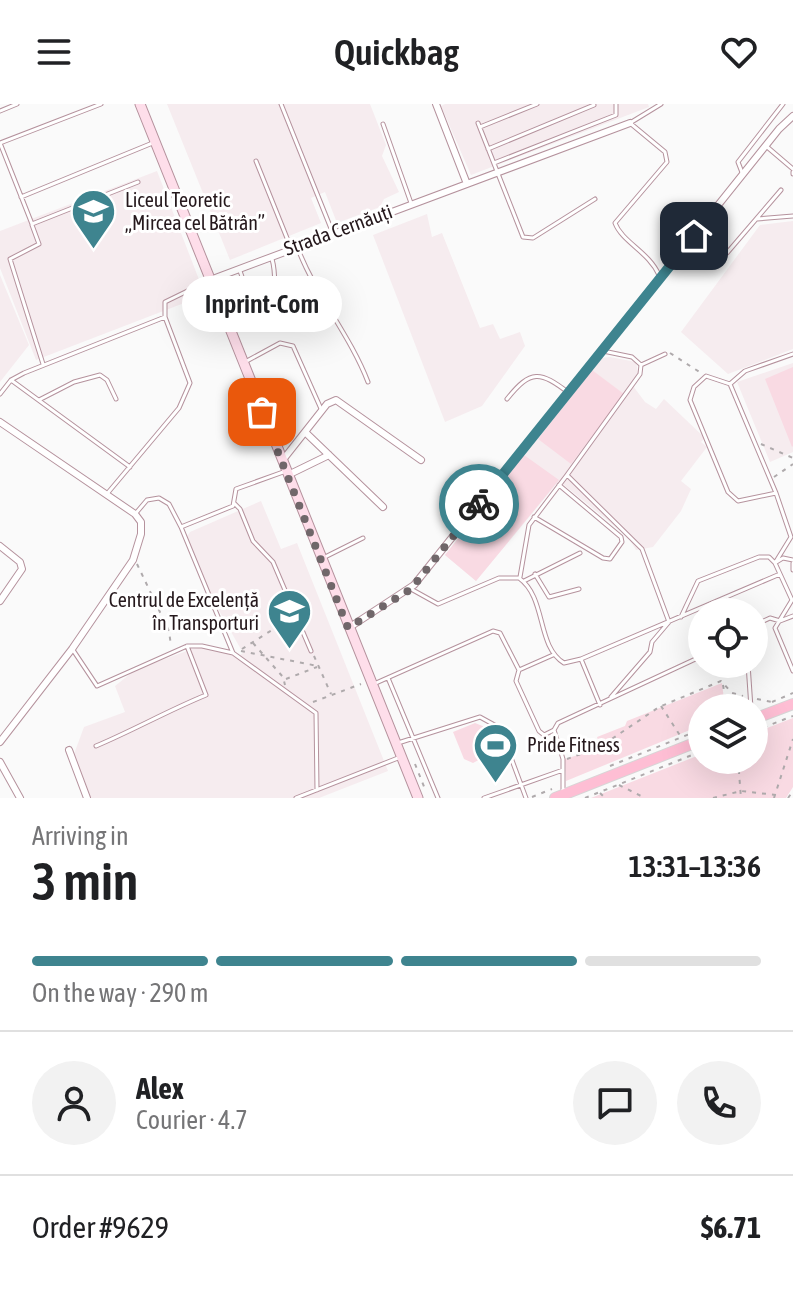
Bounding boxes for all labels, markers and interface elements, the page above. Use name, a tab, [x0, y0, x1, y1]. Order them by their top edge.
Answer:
icon: menu	[32, 30, 76, 74]
icon: heart	[717, 30, 761, 74]
text: Quickbag	[334, 31, 459, 73]
school or university icon: Liceul Teoretic „Mircea cel Bătrân”	[70, 187, 118, 250]
place label: Liceul Teoretic „Mircea cel Bătrân”	[125, 188, 265, 234]
street label: Strada Cernăuți	[281, 199, 395, 260]
pin	[660, 202, 728, 270]
icon: home	[672, 214, 716, 258]
callout: Inprint-Com	[182, 276, 342, 332]
text: Inprint-Com	[205, 289, 319, 319]
pin	[228, 378, 296, 446]
icon: bag	[240, 390, 284, 434]
courier	[439, 464, 519, 544]
icon: bike	[457, 482, 501, 526]
school or university icon: Centrul de Excelență în Transporturi	[266, 587, 314, 650]
place label: Centrul de Excelență în Transporturi	[109, 588, 259, 634]
map controls	[688, 598, 768, 774]
button: locate	[688, 598, 768, 678]
button: layers	[688, 694, 768, 774]
sports icon: Pride Fitness	[472, 721, 520, 784]
place label: Pride Fitness	[527, 733, 620, 756]
text: Arriving in	[32, 821, 129, 851]
text: 13:31–13:36	[629, 849, 761, 883]
text: 3 min	[32, 851, 138, 911]
text: On the way · 290 m	[32, 978, 209, 1008]
button: person	[32, 1061, 116, 1145]
button: chat	[573, 1061, 657, 1145]
button: phone	[677, 1061, 761, 1145]
text: Alex	[136, 1071, 184, 1105]
text: Courier · 4.7	[136, 1105, 247, 1135]
text: Order #9629	[32, 1210, 169, 1244]
text: $6.71	[701, 1210, 761, 1244]

